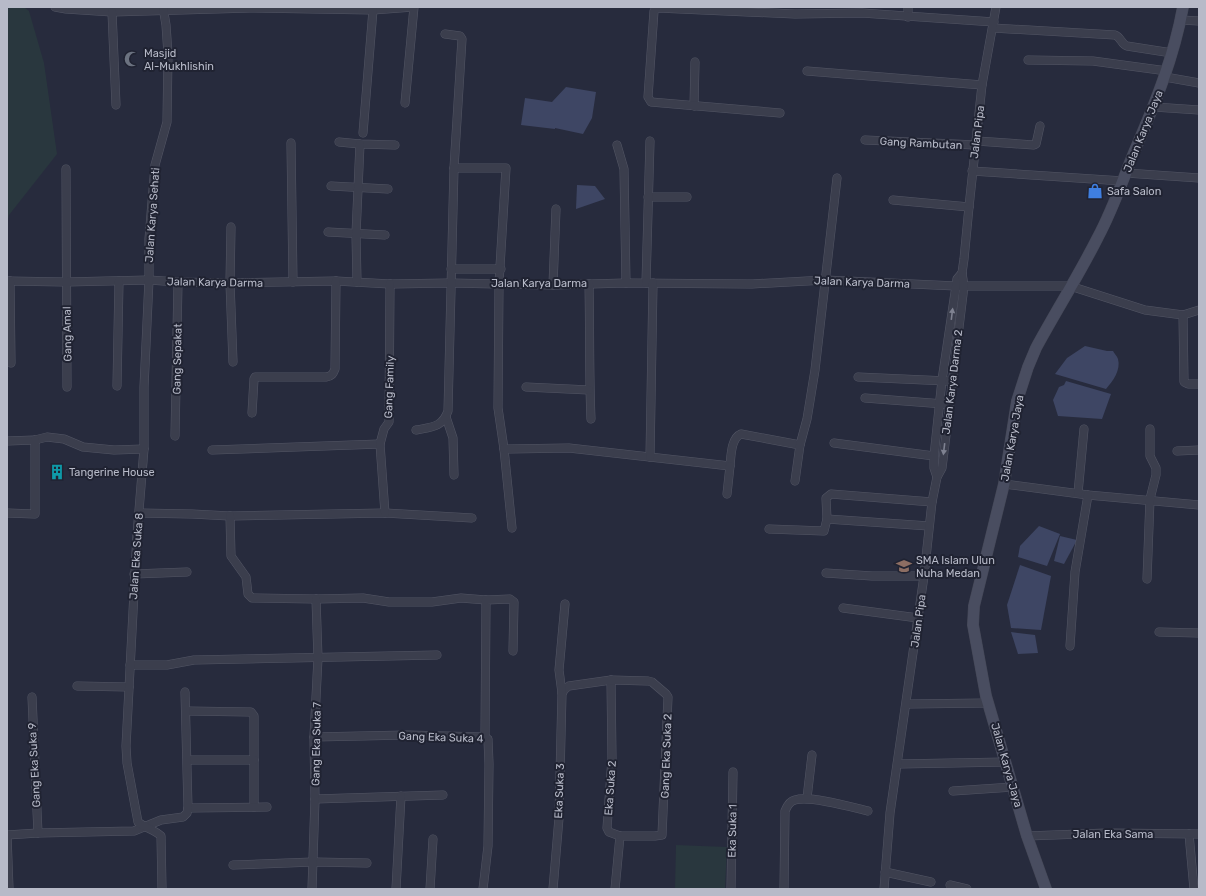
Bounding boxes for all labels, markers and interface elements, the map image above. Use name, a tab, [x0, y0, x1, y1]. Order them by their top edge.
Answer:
place label: Masjid Al-Mukhlishin	[144, 47, 214, 73]
mosque icon: Masjid Al-Mukhlishin	[123, 50, 141, 68]
street label: Jalan Karya Jaya	[1121, 88, 1166, 174]
street label: Jalan Pipa	[968, 105, 987, 159]
street label: Gang Rambutan	[879, 135, 963, 152]
street label: Jalan Karya Sehati	[143, 167, 162, 263]
shop icon: Safa Salon	[1086, 182, 1104, 200]
place label: Safa Salon	[1107, 185, 1161, 198]
street label: Jalan Karya Darma	[814, 274, 910, 291]
street label: Jalan Karya Darma	[167, 275, 263, 290]
street label: Jalan Karya Darma	[491, 277, 587, 290]
street label: Gang Amal	[61, 306, 74, 362]
one-way arrow	[949, 308, 955, 320]
street label: Gang Sepakat	[170, 323, 185, 395]
street label: Jalan Karya Darma 2	[940, 329, 965, 435]
street label: Gang Family	[382, 355, 397, 419]
street label: Jalan Karya Jaya	[999, 394, 1026, 482]
one-way arrow	[941, 443, 947, 455]
building icon: Tangerine House	[48, 463, 66, 481]
place label: Tangerine House	[69, 466, 155, 479]
street label: Jalan Eka Suka 8	[127, 512, 146, 600]
place label: SMA Islam Ulun Nuha Medan	[916, 554, 995, 580]
school or university icon: SMA Islam Ulun Nuha Medan	[895, 557, 913, 575]
street label: Jalan Pipa	[908, 594, 929, 648]
street label: Gang Eka Suka 7	[309, 702, 324, 786]
street label: Gang Eka Suka 2	[659, 713, 674, 799]
street label: Jalan Karya Jaya	[988, 721, 1025, 809]
street label: Gang Eka Suka 9	[26, 722, 43, 808]
street label: Gang Eka Suka 4	[398, 730, 484, 745]
street label: Eka Suka 2	[602, 760, 619, 816]
street label: Eka Suka 3	[552, 763, 567, 819]
street label: Eka Suka 1	[726, 804, 739, 858]
street label: Jalan Eka Sama	[1073, 828, 1153, 841]

